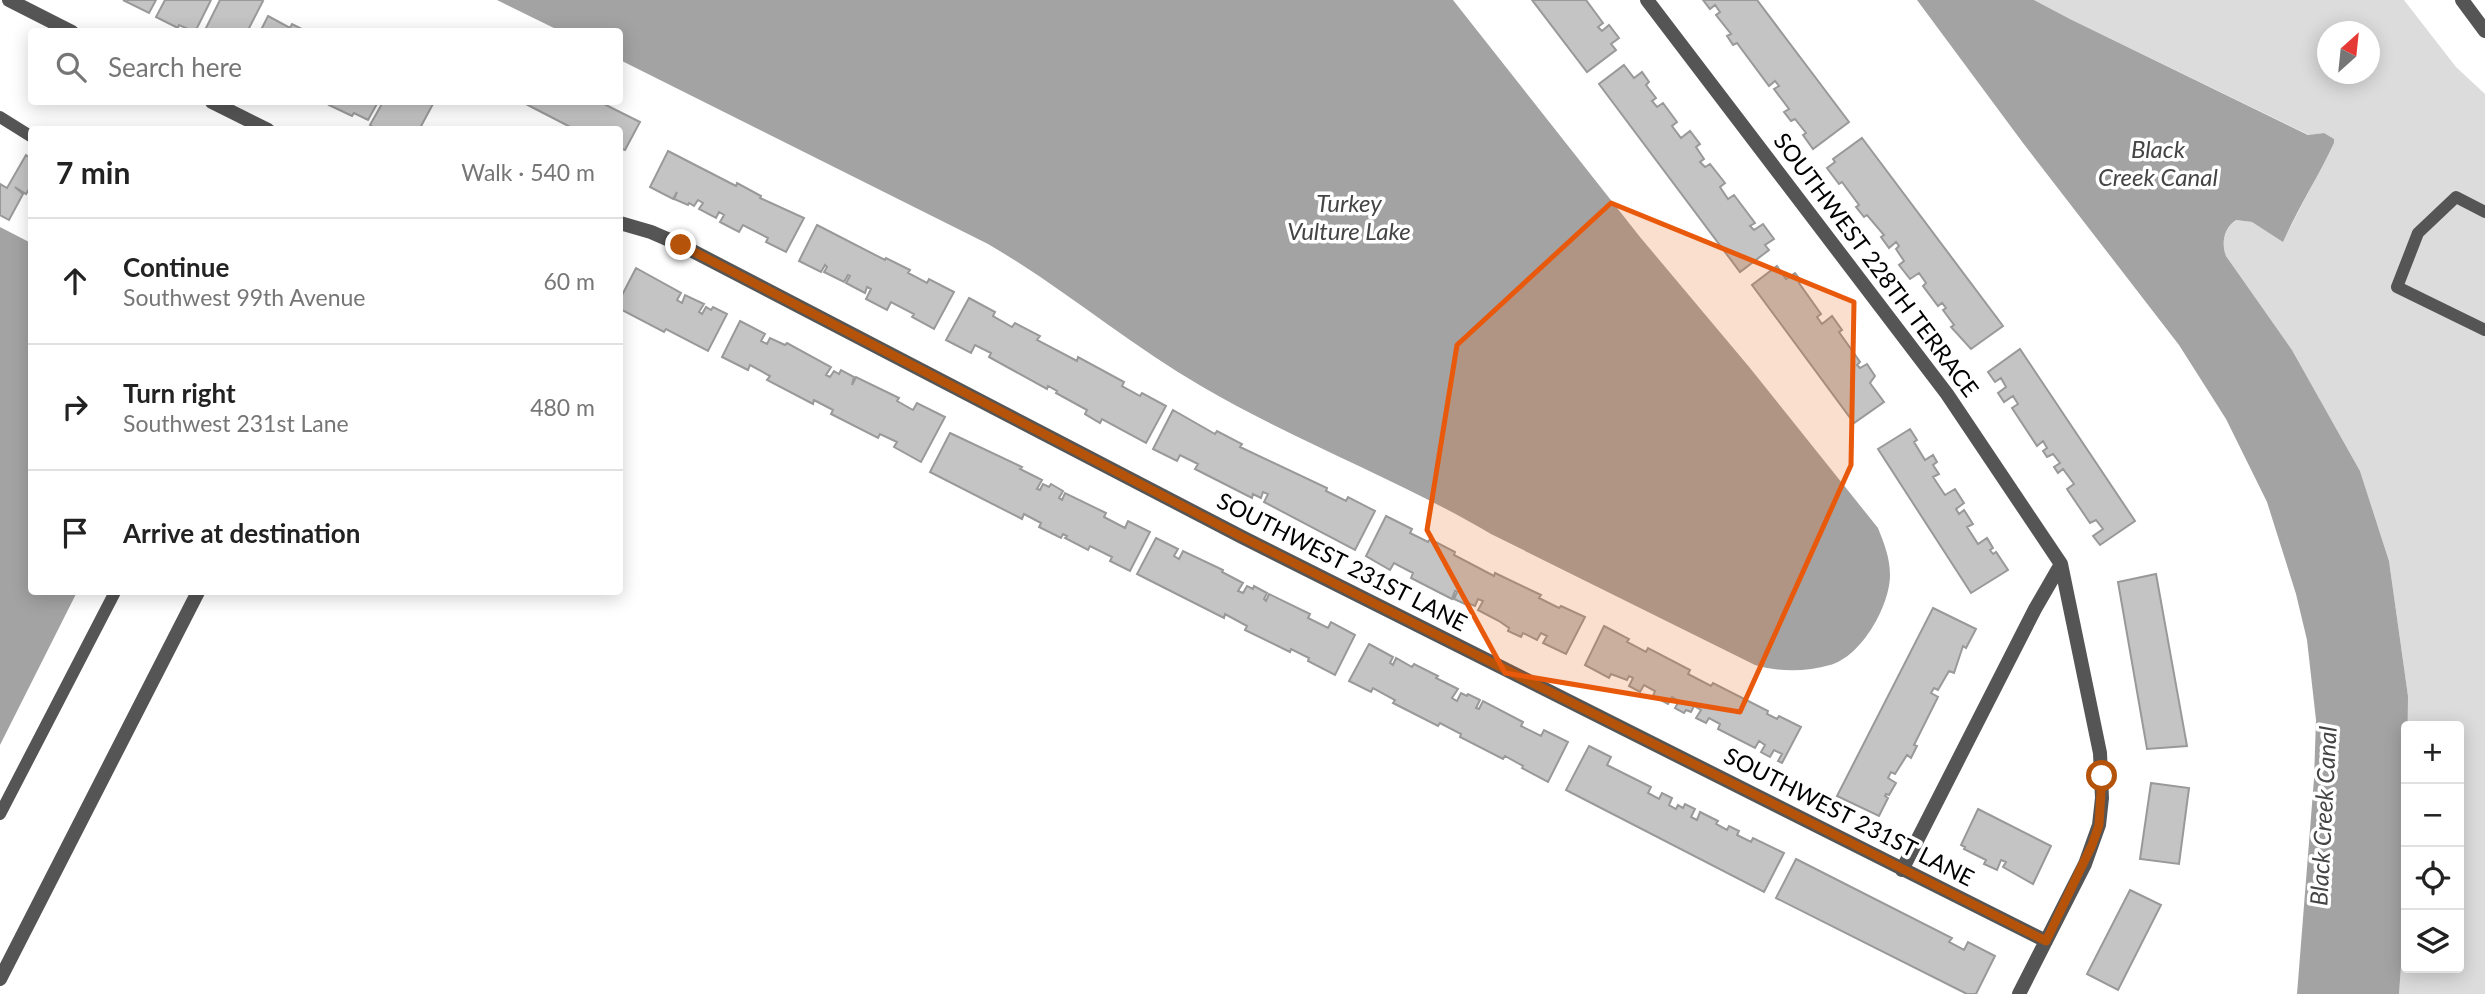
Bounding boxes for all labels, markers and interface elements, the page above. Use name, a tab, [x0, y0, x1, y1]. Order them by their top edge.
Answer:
north arrow	[2317, 21, 2380, 84]
search box	[28, 28, 623, 105]
icon: search	[52, 48, 90, 86]
text: Search here	[108, 51, 242, 83]
street label: SOUTHWEST 228TH TERRACE	[1768, 127, 1985, 402]
water label: Black Creek Canal	[2098, 134, 2219, 191]
text: 7 min	[56, 154, 130, 190]
text: Walk · 540 m	[461, 158, 595, 186]
water label: Turkey Vulture Lake	[1287, 188, 1411, 245]
route end	[665, 229, 696, 260]
text: Continue	[123, 251, 229, 283]
icon: ahead	[56, 262, 94, 300]
text: 60 m	[544, 267, 595, 295]
text: Southwest 99th Avenue	[123, 283, 365, 311]
text: Turn right	[123, 377, 236, 409]
icon: right	[56, 388, 94, 426]
text: 480 m	[530, 393, 595, 421]
text: Southwest 231st Lane	[123, 409, 349, 437]
street label: SOUTHWEST 231ST LANE	[1213, 486, 1472, 636]
icon: arrive	[56, 514, 94, 552]
text: Arrive at destination	[123, 517, 360, 549]
map controls	[2401, 721, 2464, 973]
button: +	[2401, 721, 2464, 784]
water label: Black Creek Canal	[2303, 725, 2342, 906]
street label: SOUTHWEST 231ST LANE	[1720, 741, 1979, 891]
route start	[2086, 760, 2117, 791]
button: −	[2401, 784, 2464, 847]
button: locate	[2401, 847, 2464, 910]
button: layers	[2401, 910, 2464, 973]

